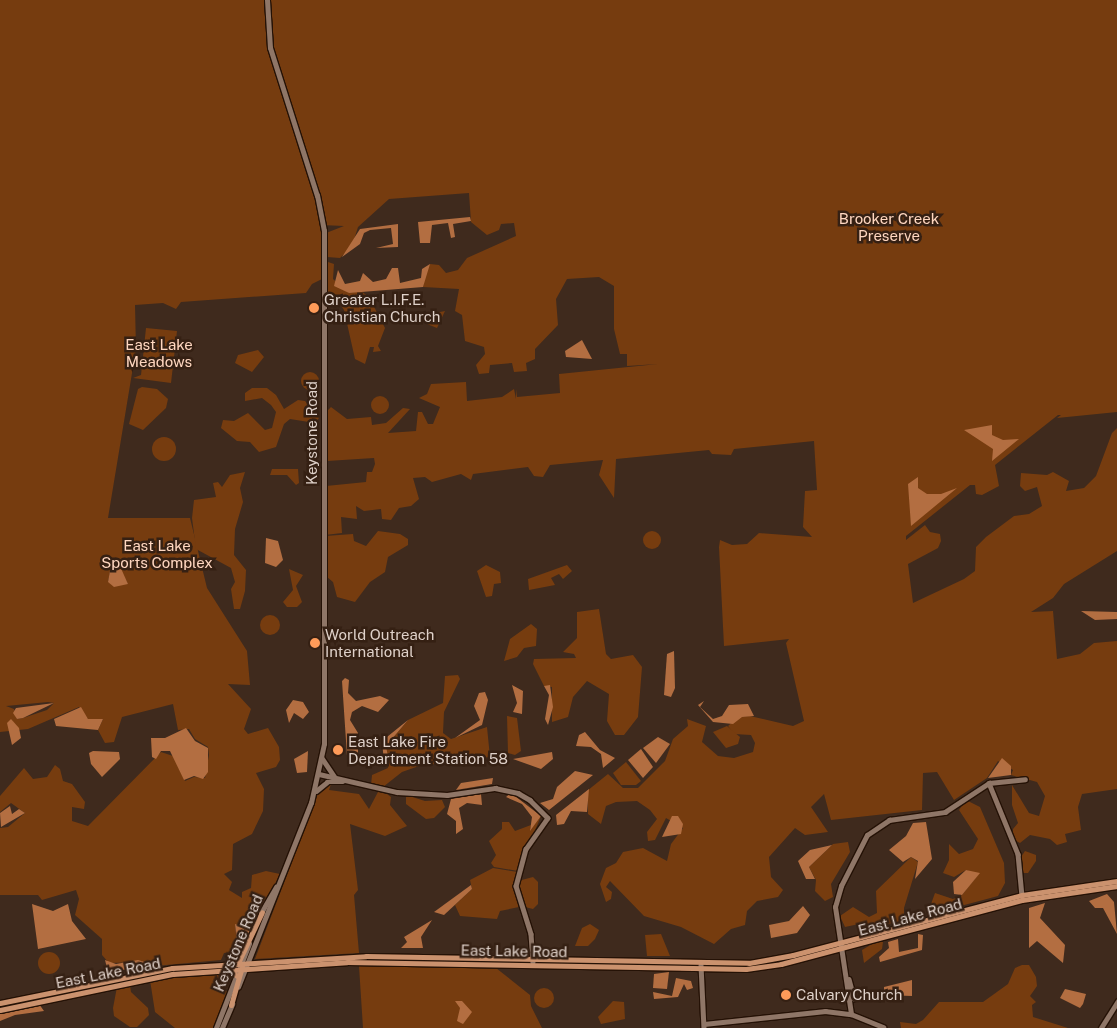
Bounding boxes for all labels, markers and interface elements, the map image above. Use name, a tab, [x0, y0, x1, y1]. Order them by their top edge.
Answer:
park label: Brooker Creek Preserve	[839, 209, 939, 244]
place label: Greater L.I.F.E. Christian Church	[324, 290, 440, 325]
marker: Greater L.I.F.E. Christian Church	[308, 302, 320, 314]
park label: East Lake Meadows	[125, 335, 193, 370]
street label: Keystone Road	[303, 381, 321, 485]
park label: East Lake Sports Complex	[101, 536, 213, 571]
place label: World Outreach International	[325, 625, 434, 660]
marker: World Outreach International	[309, 637, 321, 649]
place label: East Lake Fire Department Station 58	[348, 732, 508, 767]
marker: East Lake Fire Department Station 58	[332, 744, 344, 756]
street label: Keystone Road	[209, 892, 267, 994]
street label: East Lake Road	[856, 894, 964, 940]
street label: East Lake Road	[460, 941, 568, 961]
street label: East Lake Road	[54, 954, 162, 992]
place label: Calvary Church	[796, 986, 902, 1004]
marker: Calvary Church	[780, 989, 792, 1001]

